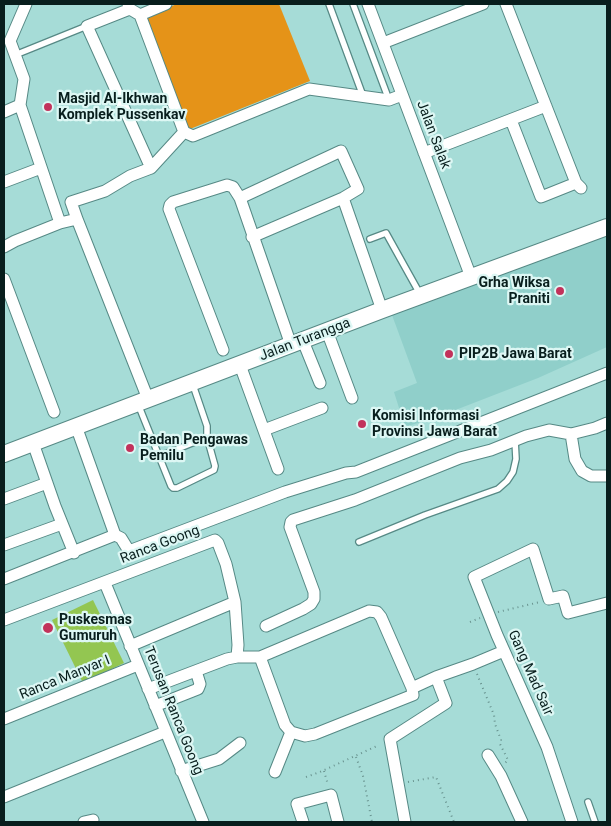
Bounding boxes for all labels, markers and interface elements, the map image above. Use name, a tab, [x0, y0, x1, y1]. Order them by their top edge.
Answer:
place label: Masjid Al-Ikhwan Komplek Pussenkav	[58, 91, 185, 124]
street label: Jalan Salak	[412, 99, 454, 171]
marker: Masjid Al-Ikhwan Komplek Pussenkav	[42, 101, 54, 113]
place label: Grha Wiksa Praniti	[478, 275, 550, 308]
marker: Grha Wiksa Praniti	[554, 285, 566, 297]
street label: Jalan Turangga	[257, 315, 353, 365]
place label: PIP2B Jawa Barat	[459, 346, 572, 362]
marker: PIP2B Jawa Barat	[443, 348, 455, 360]
place label: Komisi Informasi Provinsi Jawa Barat	[372, 408, 497, 441]
marker: Komisi Informasi Provinsi Jawa Barat	[356, 418, 368, 430]
place label: Badan Pengawas Pemilu	[140, 432, 248, 464]
marker: Badan Pengawas Pemilu	[124, 442, 136, 454]
street label: Ranca Goong	[118, 522, 202, 568]
place label: Puskesmas Gumuruh	[59, 612, 132, 644]
marker: Puskesmas Gumuruh	[41, 621, 55, 635]
street label: Gang Mad Sair	[504, 628, 556, 718]
street label: Terusan Ranca Goong	[140, 644, 206, 778]
street label: Ranca Manyar I	[17, 652, 113, 704]

